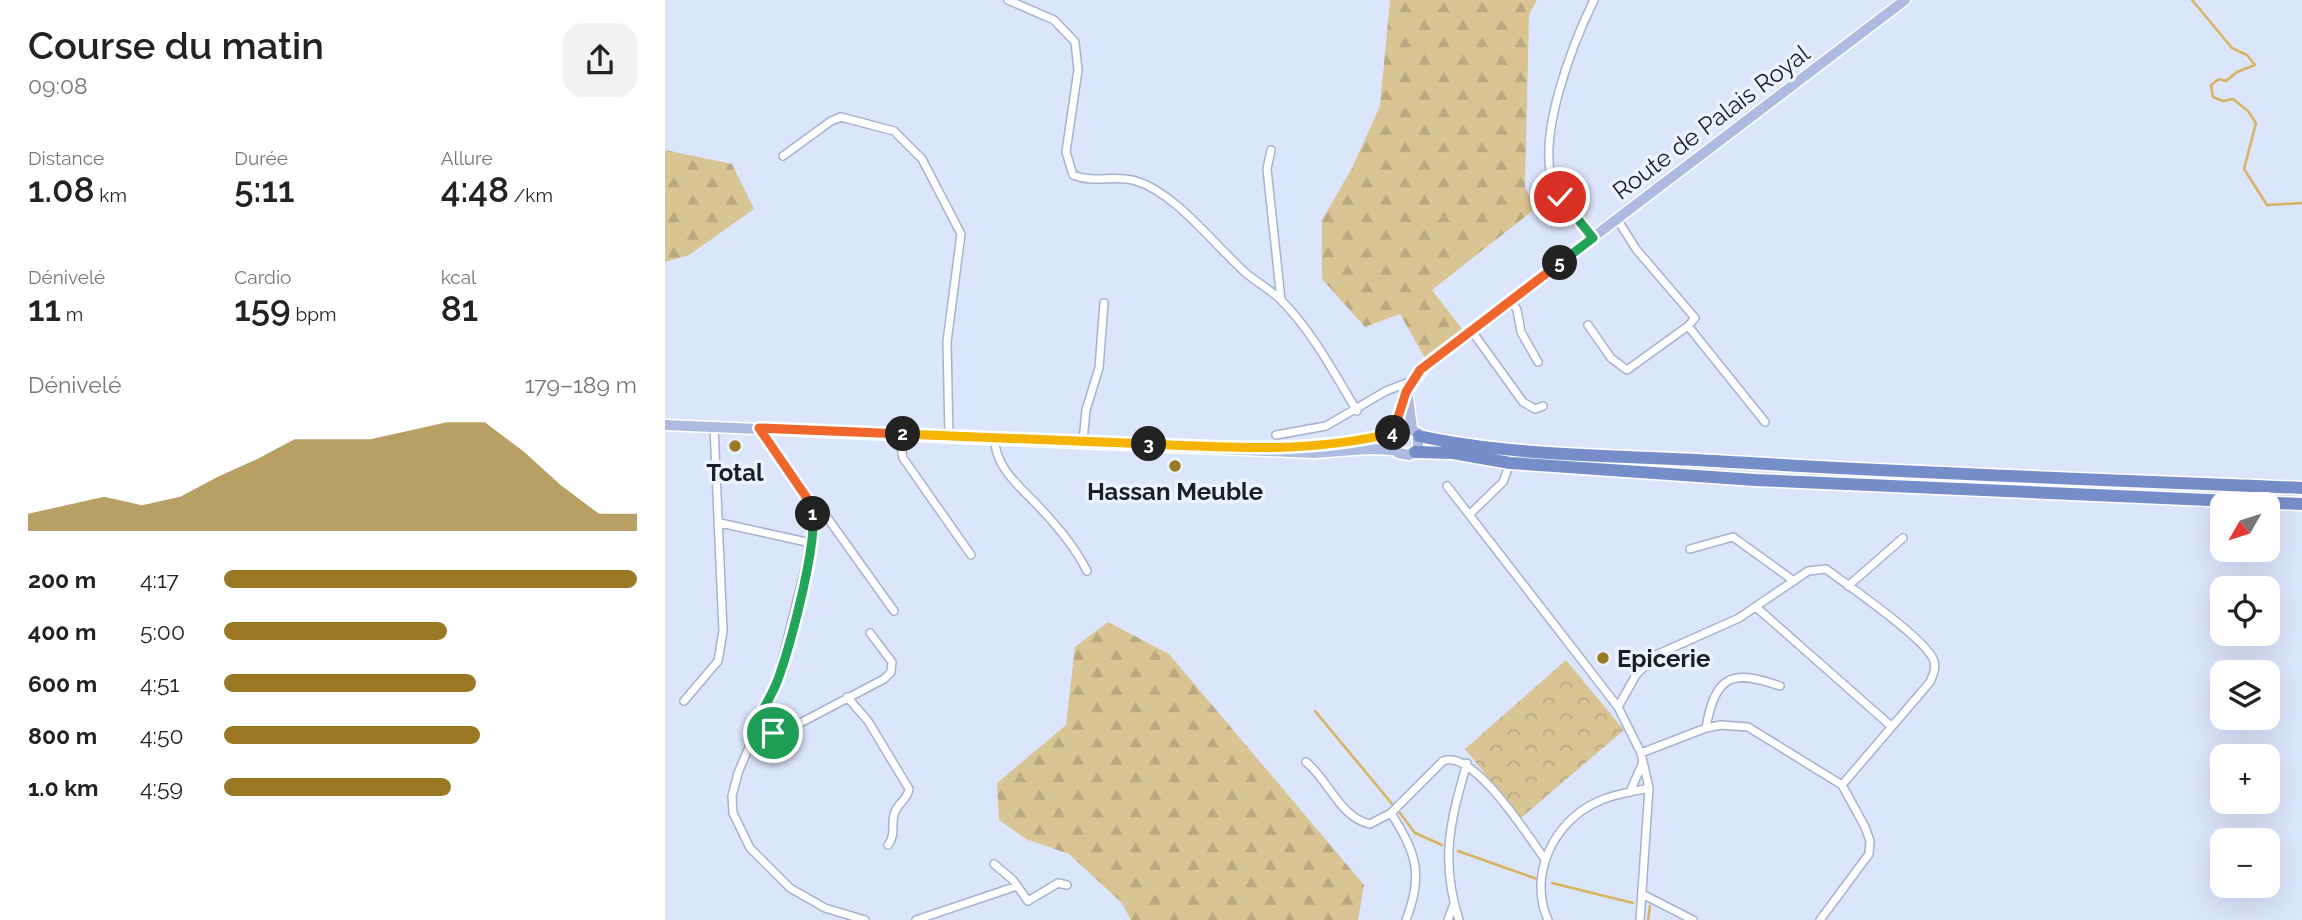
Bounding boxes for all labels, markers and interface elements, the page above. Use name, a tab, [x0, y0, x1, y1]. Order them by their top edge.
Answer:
text: Course du matin	[28, 23, 324, 68]
button: share	[563, 23, 637, 97]
street label: Route de Palais Royal	[1607, 38, 1815, 205]
text: 09:08	[28, 72, 88, 99]
text: Distance	[28, 147, 104, 169]
text: Durée	[234, 147, 288, 169]
text: Allure	[441, 147, 493, 169]
pin	[1530, 167, 1590, 227]
text: 1.08	[28, 169, 94, 210]
text: 5:11	[234, 169, 294, 210]
text: 4:48	[441, 169, 509, 210]
icon: check	[1541, 178, 1579, 216]
text: km	[94, 184, 127, 206]
text: /km	[509, 184, 553, 206]
pin: 5	[1543, 246, 1577, 280]
text: 5	[1554, 251, 1565, 273]
text: Dénivelé	[28, 266, 105, 288]
text: Cardio	[234, 266, 291, 288]
text: kcal	[441, 266, 476, 288]
text: 11	[28, 288, 61, 329]
text: 159	[234, 288, 291, 329]
text: 81	[441, 288, 478, 329]
text: m	[61, 303, 83, 325]
text: bpm	[291, 303, 336, 325]
text: Dénivelé	[28, 371, 121, 398]
text: 179–189 m	[525, 371, 637, 398]
pin: 2	[885, 416, 921, 452]
pin: 4	[1375, 416, 1411, 450]
text: 4	[1387, 421, 1398, 443]
text: 2	[897, 422, 908, 444]
pin: 3	[1131, 426, 1167, 462]
text: 3	[1143, 432, 1154, 454]
marker: Total	[727, 438, 743, 454]
place label: Total	[706, 458, 764, 487]
marker: Hassan Meuble	[1167, 458, 1183, 474]
place label: Hassan Meuble	[1087, 477, 1263, 506]
north arrow	[2210, 492, 2280, 562]
map controls	[2210, 492, 2280, 898]
pin: 1	[795, 496, 831, 532]
text: 1	[808, 502, 817, 524]
text: 200 m	[28, 566, 96, 593]
text: 4:17	[140, 566, 179, 593]
button: locate	[2210, 576, 2280, 646]
text: 400 m	[28, 618, 96, 645]
text: 5:00	[140, 618, 185, 645]
place label: Epicerie	[1617, 644, 1710, 673]
marker: Epicerie	[1595, 650, 1611, 666]
button: layers	[2210, 660, 2280, 730]
text: 600 m	[28, 670, 97, 697]
text: 4:51	[140, 670, 179, 697]
pin	[743, 703, 803, 763]
icon: arrive	[754, 714, 792, 752]
text: 800 m	[28, 722, 97, 749]
text: 4:50	[140, 722, 184, 749]
button: +	[2210, 744, 2280, 814]
text: 1.0 km	[28, 774, 98, 801]
text: 4:59	[140, 774, 183, 801]
button: −	[2210, 828, 2280, 898]

